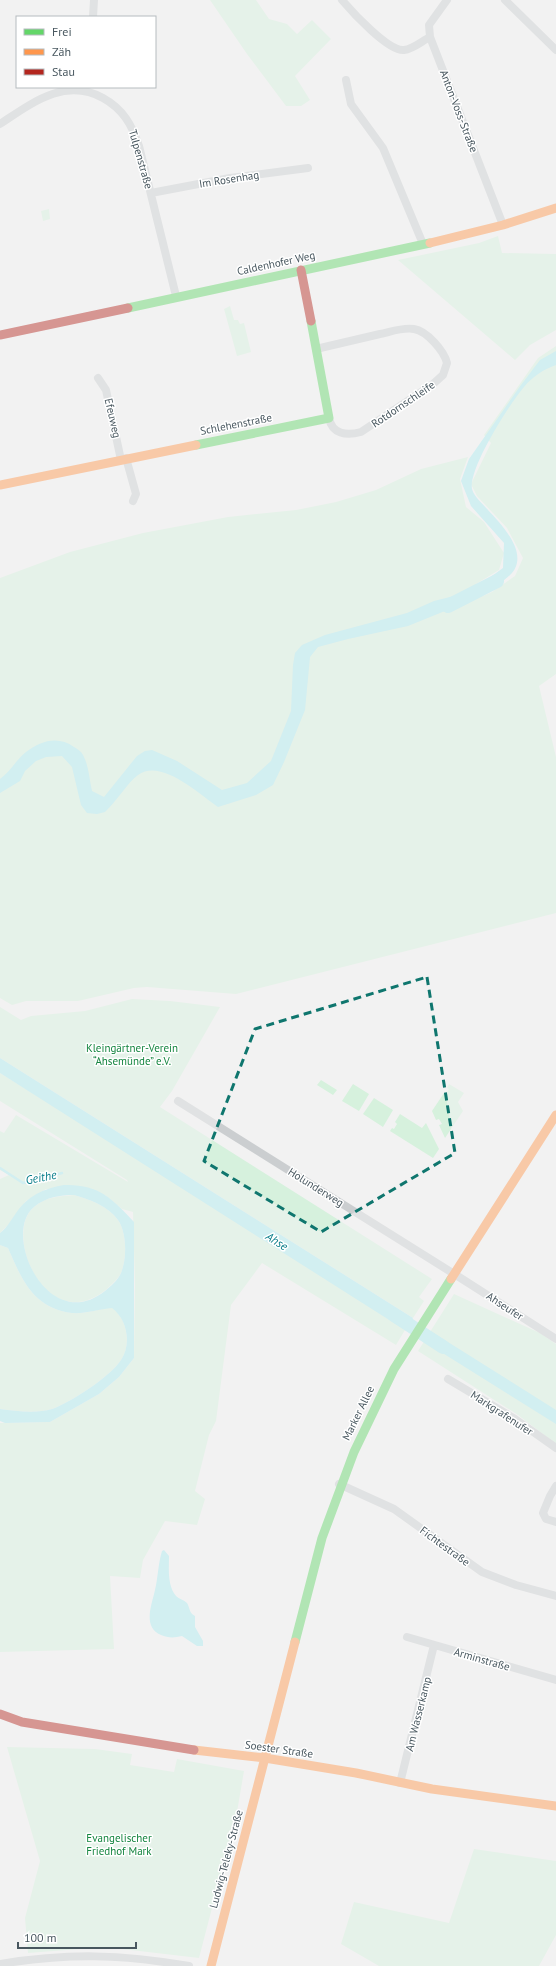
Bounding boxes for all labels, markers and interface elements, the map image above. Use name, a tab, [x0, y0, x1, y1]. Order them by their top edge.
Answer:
legend	[16, 16, 156, 88]
text: Frei	[52, 24, 72, 39]
text: Zäh	[52, 44, 71, 59]
text: Stau	[52, 64, 75, 79]
street label: Anton-Voss-Straße	[437, 68, 481, 155]
street label: Tulpenstraße	[126, 128, 156, 191]
street label: Im Rosenhag	[198, 167, 260, 191]
street label: Caldenhofer Weg	[236, 248, 316, 278]
street label: Rotdornschleife	[369, 377, 438, 430]
street label: Efeuweg	[102, 397, 124, 439]
street label: Schlehenstraße	[199, 410, 274, 438]
park label: Kleingärtner-Verein “Ahsemünde” e.V.	[86, 1041, 178, 1068]
street label: Holunderweg	[286, 1164, 347, 1210]
water label: Geithe	[24, 1167, 58, 1187]
water label: Ahse	[262, 1228, 291, 1254]
street label: Ahseufer	[484, 1289, 526, 1323]
street label: Marker Allee	[339, 1383, 377, 1443]
street label: Markgrafenufer	[468, 1388, 536, 1439]
street label: Fichtestraße	[417, 1523, 473, 1569]
street label: Arminstraße	[452, 1644, 512, 1674]
street label: Am Wasserkamp	[402, 1675, 434, 1753]
street label: Soester Straße	[244, 1737, 314, 1761]
street label: Ludwig-Teleky-Straße	[206, 1808, 246, 1910]
park label: Evangelischer Friedhof Mark	[86, 1831, 152, 1858]
scale bar	[18, 1924, 136, 1950]
text: 100 m	[24, 1930, 57, 1945]

